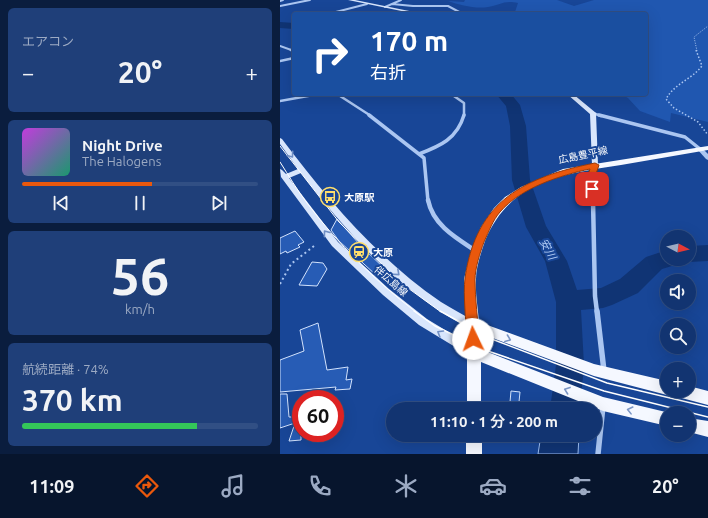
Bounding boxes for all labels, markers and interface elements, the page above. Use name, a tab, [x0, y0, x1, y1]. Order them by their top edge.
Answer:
text: 170 m	[370, 25, 448, 56]
icon: right	[304, 28, 356, 80]
text: エアコン	[22, 34, 74, 48]
text: 20°	[118, 55, 162, 89]
text: −	[22, 60, 34, 85]
text: +	[246, 60, 258, 85]
text: 右折	[370, 62, 406, 82]
text: Night Drive	[82, 137, 163, 154]
street label: 広島豊平線	[557, 144, 609, 166]
one-way arrow	[286, 151, 294, 158]
text: The Halogens	[82, 154, 161, 168]
pin	[575, 172, 609, 206]
icon: arrive	[581, 178, 603, 200]
bus stop icon: 大原駅	[319, 186, 341, 208]
icon: previous	[50, 192, 72, 214]
icon: pause	[129, 192, 151, 214]
icon: next	[208, 192, 230, 214]
place label: 大原駅	[344, 192, 375, 203]
one-way arrow	[324, 230, 331, 237]
north arrow	[660, 230, 696, 266]
map controls	[660, 230, 696, 442]
water label: 安川	[537, 236, 559, 262]
station icon: 大原	[348, 241, 370, 263]
text: 56	[111, 247, 169, 305]
place label: 大原	[373, 247, 393, 258]
street label: 伴広島線	[372, 264, 410, 298]
one-way arrow	[393, 268, 400, 275]
button: sound	[660, 274, 696, 310]
text: km/h	[125, 302, 155, 316]
position arrow	[452, 318, 494, 360]
button: search	[660, 318, 696, 354]
one-way arrow	[437, 330, 444, 337]
one-way arrow	[505, 334, 512, 342]
text: 航続距離 · 74%	[22, 362, 109, 376]
button: +	[660, 362, 696, 398]
text: 370 km	[22, 383, 123, 417]
one-way arrow	[564, 387, 571, 395]
speed limit sign: 60	[292, 390, 344, 442]
button: −	[660, 406, 696, 442]
one-way arrow	[627, 407, 634, 415]
text: 11:10 · 1 分 · 200 m	[430, 413, 558, 430]
icon: directions	[133, 472, 161, 500]
icon: music	[219, 472, 247, 500]
icon: phone	[306, 472, 334, 500]
icon: climate	[392, 472, 420, 500]
icon: car	[479, 472, 507, 500]
icon: filters	[566, 472, 594, 500]
text: 11:09	[29, 476, 74, 496]
text: 20°	[652, 476, 679, 496]

